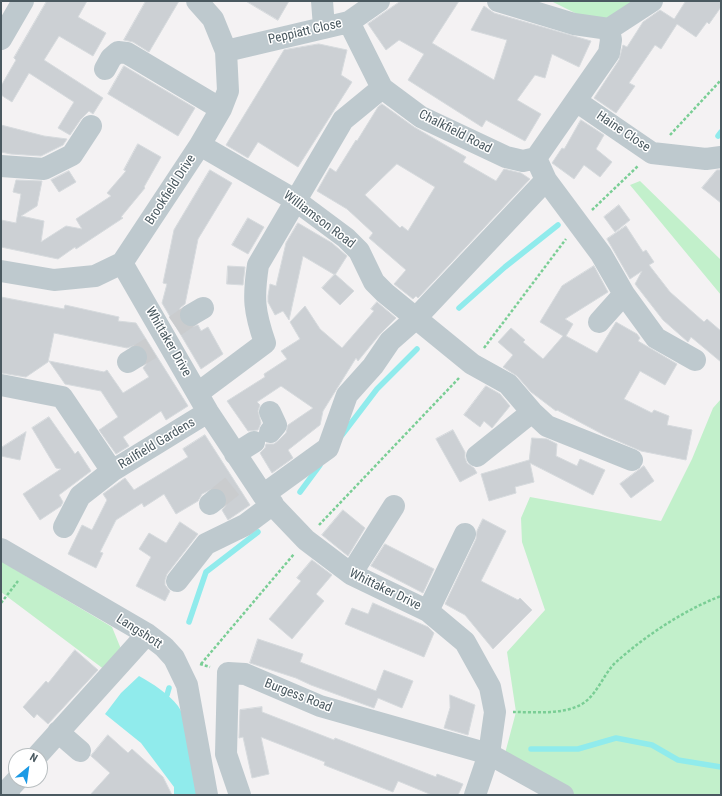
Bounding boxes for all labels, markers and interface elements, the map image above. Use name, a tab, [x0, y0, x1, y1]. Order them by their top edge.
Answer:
street label: Peppiatt Close	[267, 16, 343, 48]
street label: Chalkfield Road	[416, 107, 494, 157]
street label: Haine Close	[593, 108, 653, 156]
street label: Brookfield Drive	[142, 152, 200, 228]
street label: Williamson Road	[280, 188, 358, 252]
street label: Whittaker Drive	[142, 304, 194, 380]
street label: Railfield Gardens	[116, 415, 198, 473]
street label: Whittaker Drive	[347, 566, 423, 614]
street label: Langshott	[113, 611, 165, 653]
street label: Burgess Road	[262, 676, 334, 716]
north arrow	[8, 748, 48, 788]
text: N	[27, 751, 40, 765]

